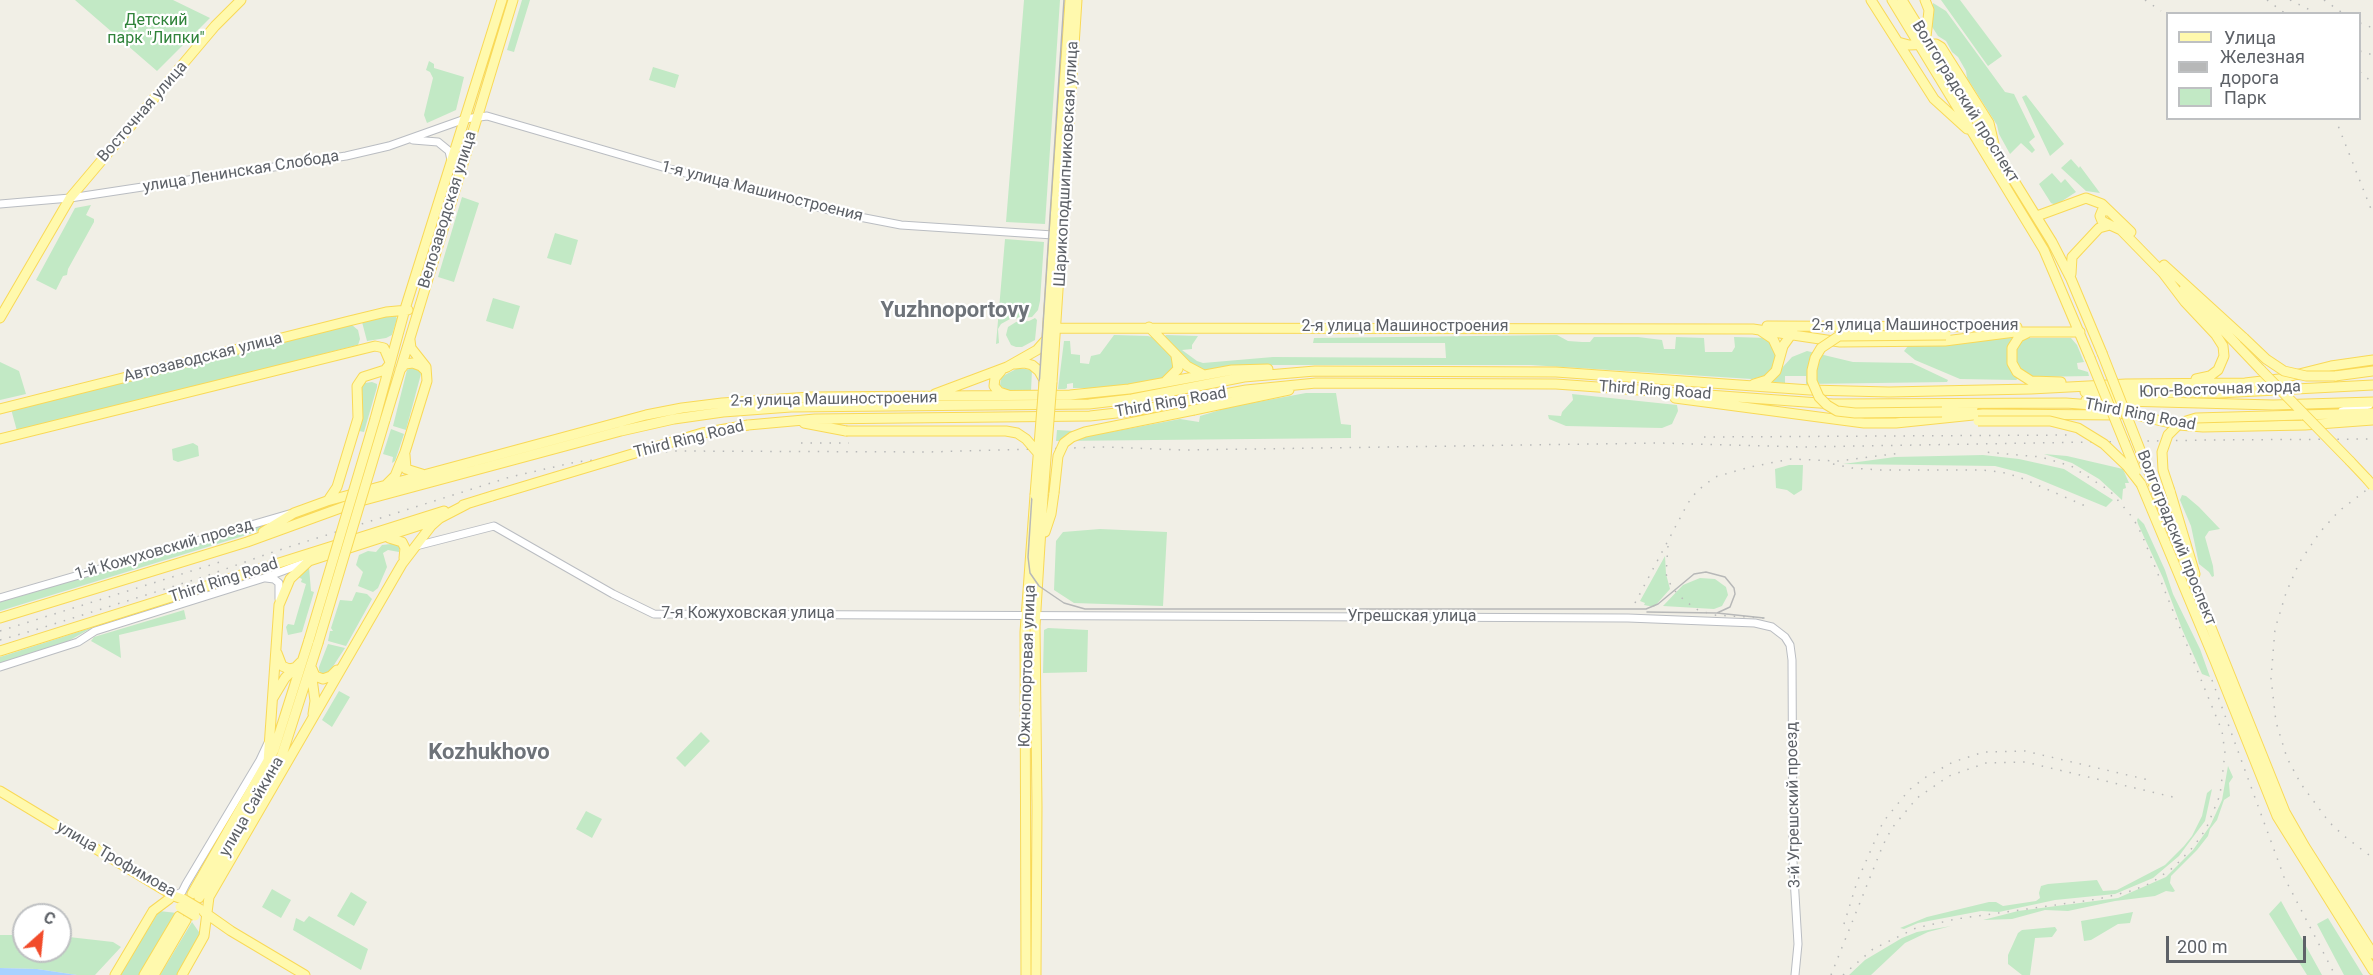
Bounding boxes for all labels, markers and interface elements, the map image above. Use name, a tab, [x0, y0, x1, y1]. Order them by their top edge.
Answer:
park label: Детский парк "Липки"	[107, 11, 205, 49]
legend	[2166, 12, 2361, 120]
street label: Волгоградский проспект	[1907, 18, 2023, 186]
text: Улица	[2224, 27, 2276, 48]
street label: Шарикоподшипниковская улица	[1051, 41, 1083, 287]
text: Железная дорога	[2220, 46, 2305, 88]
street label: Восточная улица	[94, 58, 192, 166]
text: Парк	[2224, 87, 2266, 108]
street label: Велозаводская улица	[415, 129, 481, 291]
street label: улица Ленинская Слобода	[142, 147, 340, 197]
street label: 1-я улица Машиностроения	[659, 158, 865, 226]
district label: Yuzhnoportovy	[881, 298, 1029, 324]
street label: 2-я улица Машиностроения	[1811, 316, 2019, 336]
street label: 2-я улица Машиностроения	[1301, 317, 1509, 337]
street label: Автозаводская улица	[122, 329, 284, 387]
street label: Third Ring Road	[1598, 377, 1712, 405]
street label: Юго-Восточная хорда	[2139, 378, 2301, 402]
street label: Third Ring Road	[1114, 384, 1228, 422]
street label: 2-я улица Машиностроения	[730, 389, 938, 411]
street label: Third Ring Road	[2083, 395, 2197, 435]
street label: Third Ring Road	[632, 417, 746, 463]
street label: Волгоградский проспект	[2132, 448, 2220, 628]
street label: 1-й Кожуховский проезд	[73, 515, 255, 585]
street label: Third Ring Road	[167, 554, 281, 608]
street label: Южнопортовая улица	[1016, 584, 1040, 748]
street label: 7-я Кожуховская улица	[661, 604, 835, 624]
street label: Угрешская улица	[1348, 607, 1476, 627]
street label: 3-й Угрешский проезд	[1783, 722, 1805, 888]
district label: Kozhukhovo	[428, 740, 550, 766]
street label: улица Сайкина	[216, 754, 288, 860]
street label: улица Трофимова	[53, 818, 179, 902]
north arrow	[12, 903, 72, 963]
text: С	[41, 907, 58, 929]
scale bar	[2169, 924, 2308, 962]
text: 200 m	[2177, 936, 2228, 957]

